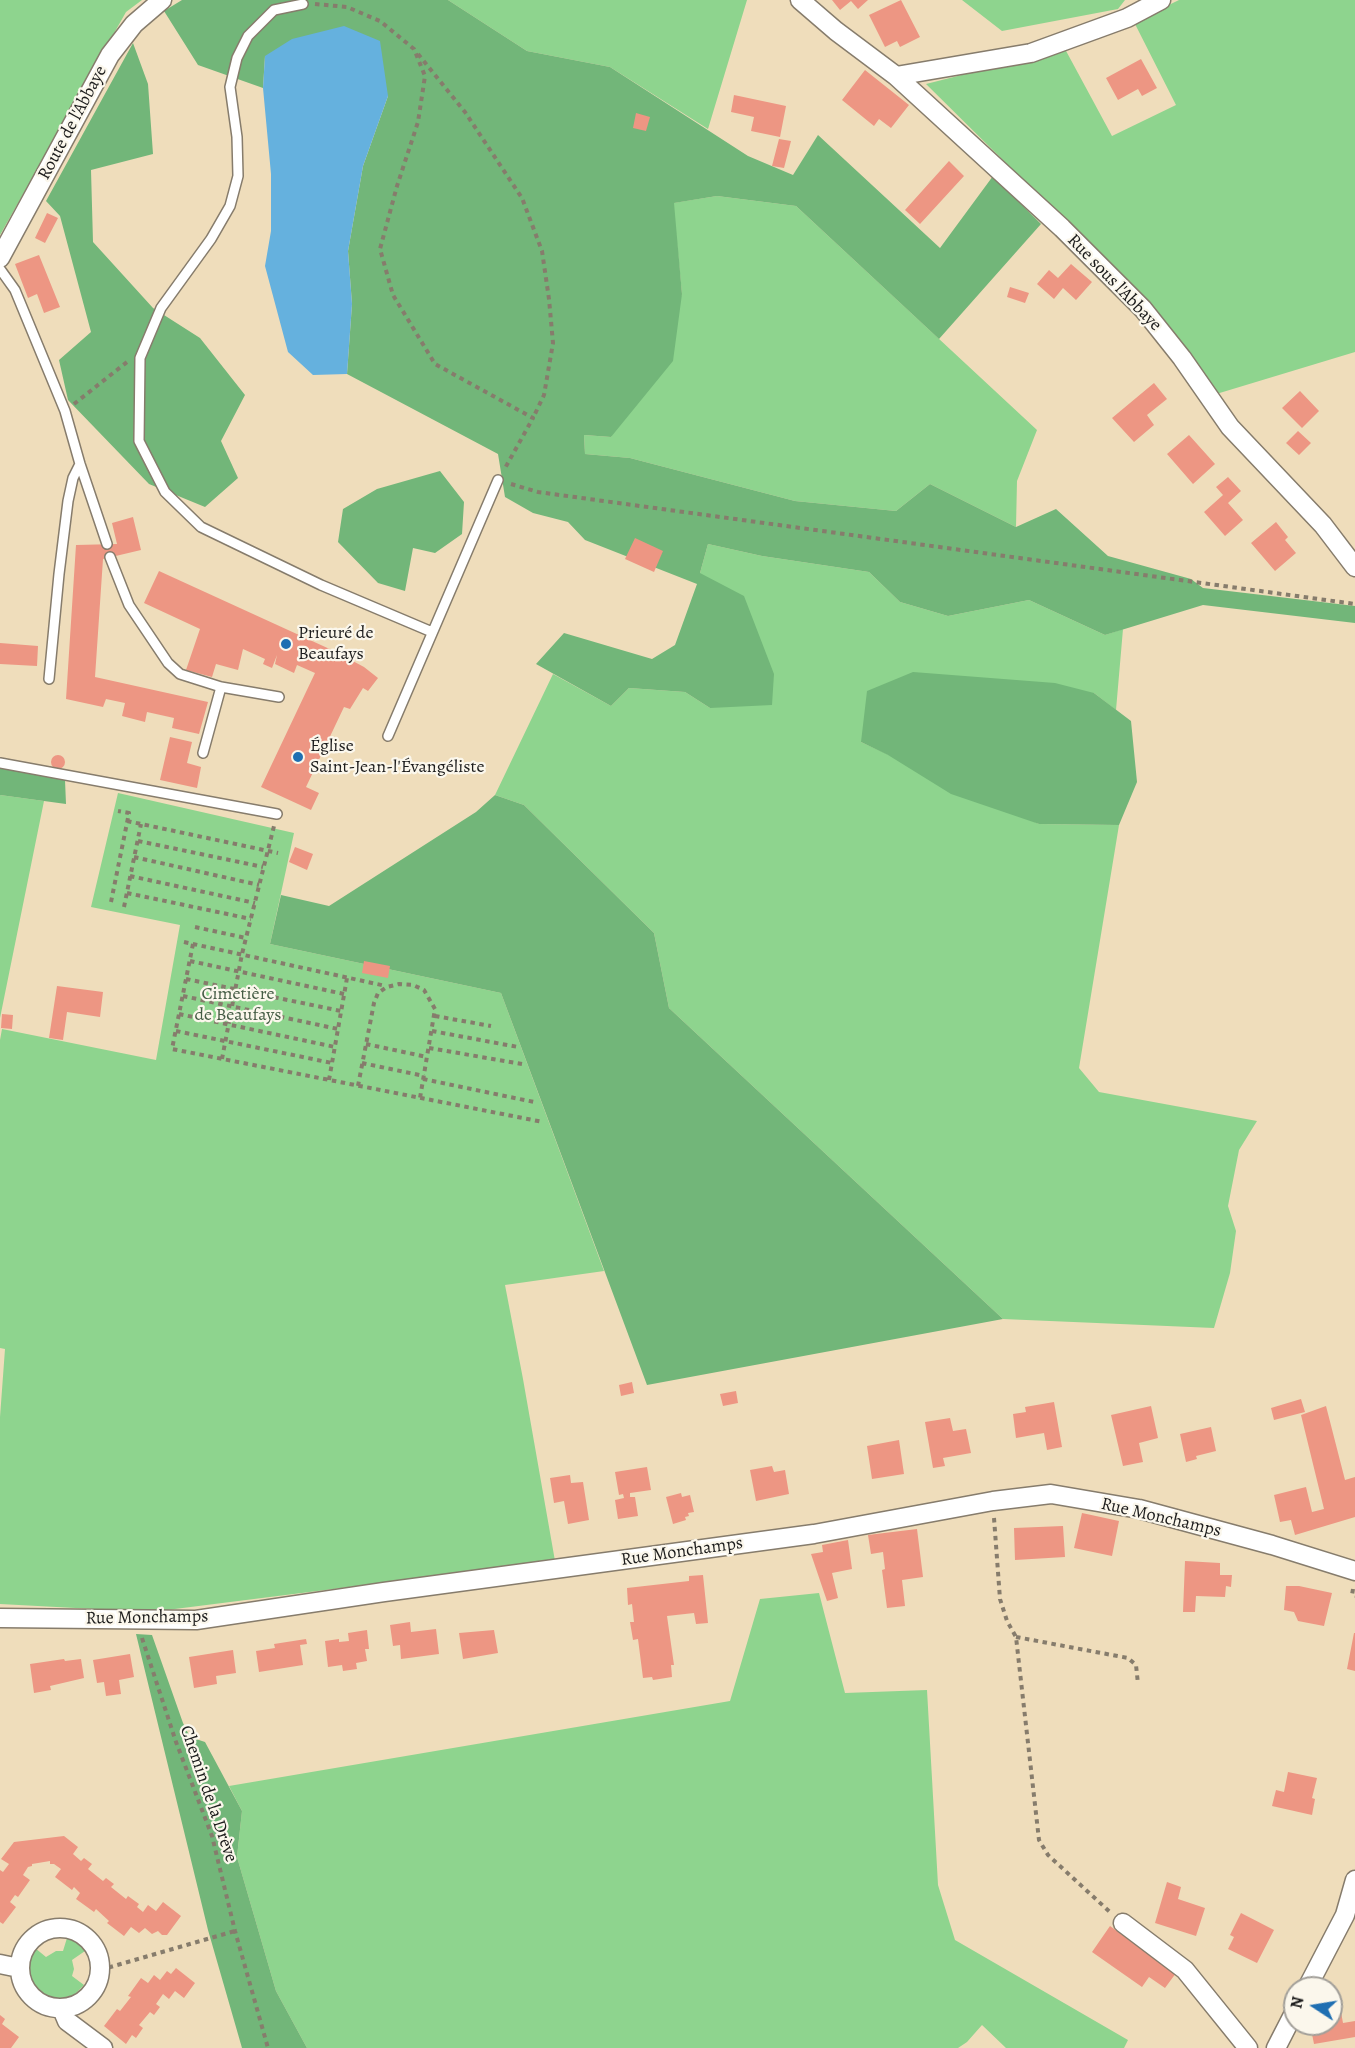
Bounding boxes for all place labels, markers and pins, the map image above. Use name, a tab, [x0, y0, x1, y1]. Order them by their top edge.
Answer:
place label: Prieuré de Beaufays	[298, 623, 374, 666]
marker: Prieuré de Beaufays	[279, 637, 293, 651]
place label: Église Saint-Jean-l'Évangéliste	[310, 736, 484, 778]
marker: Église Saint-Jean-l'Évangéliste	[291, 750, 305, 764]

